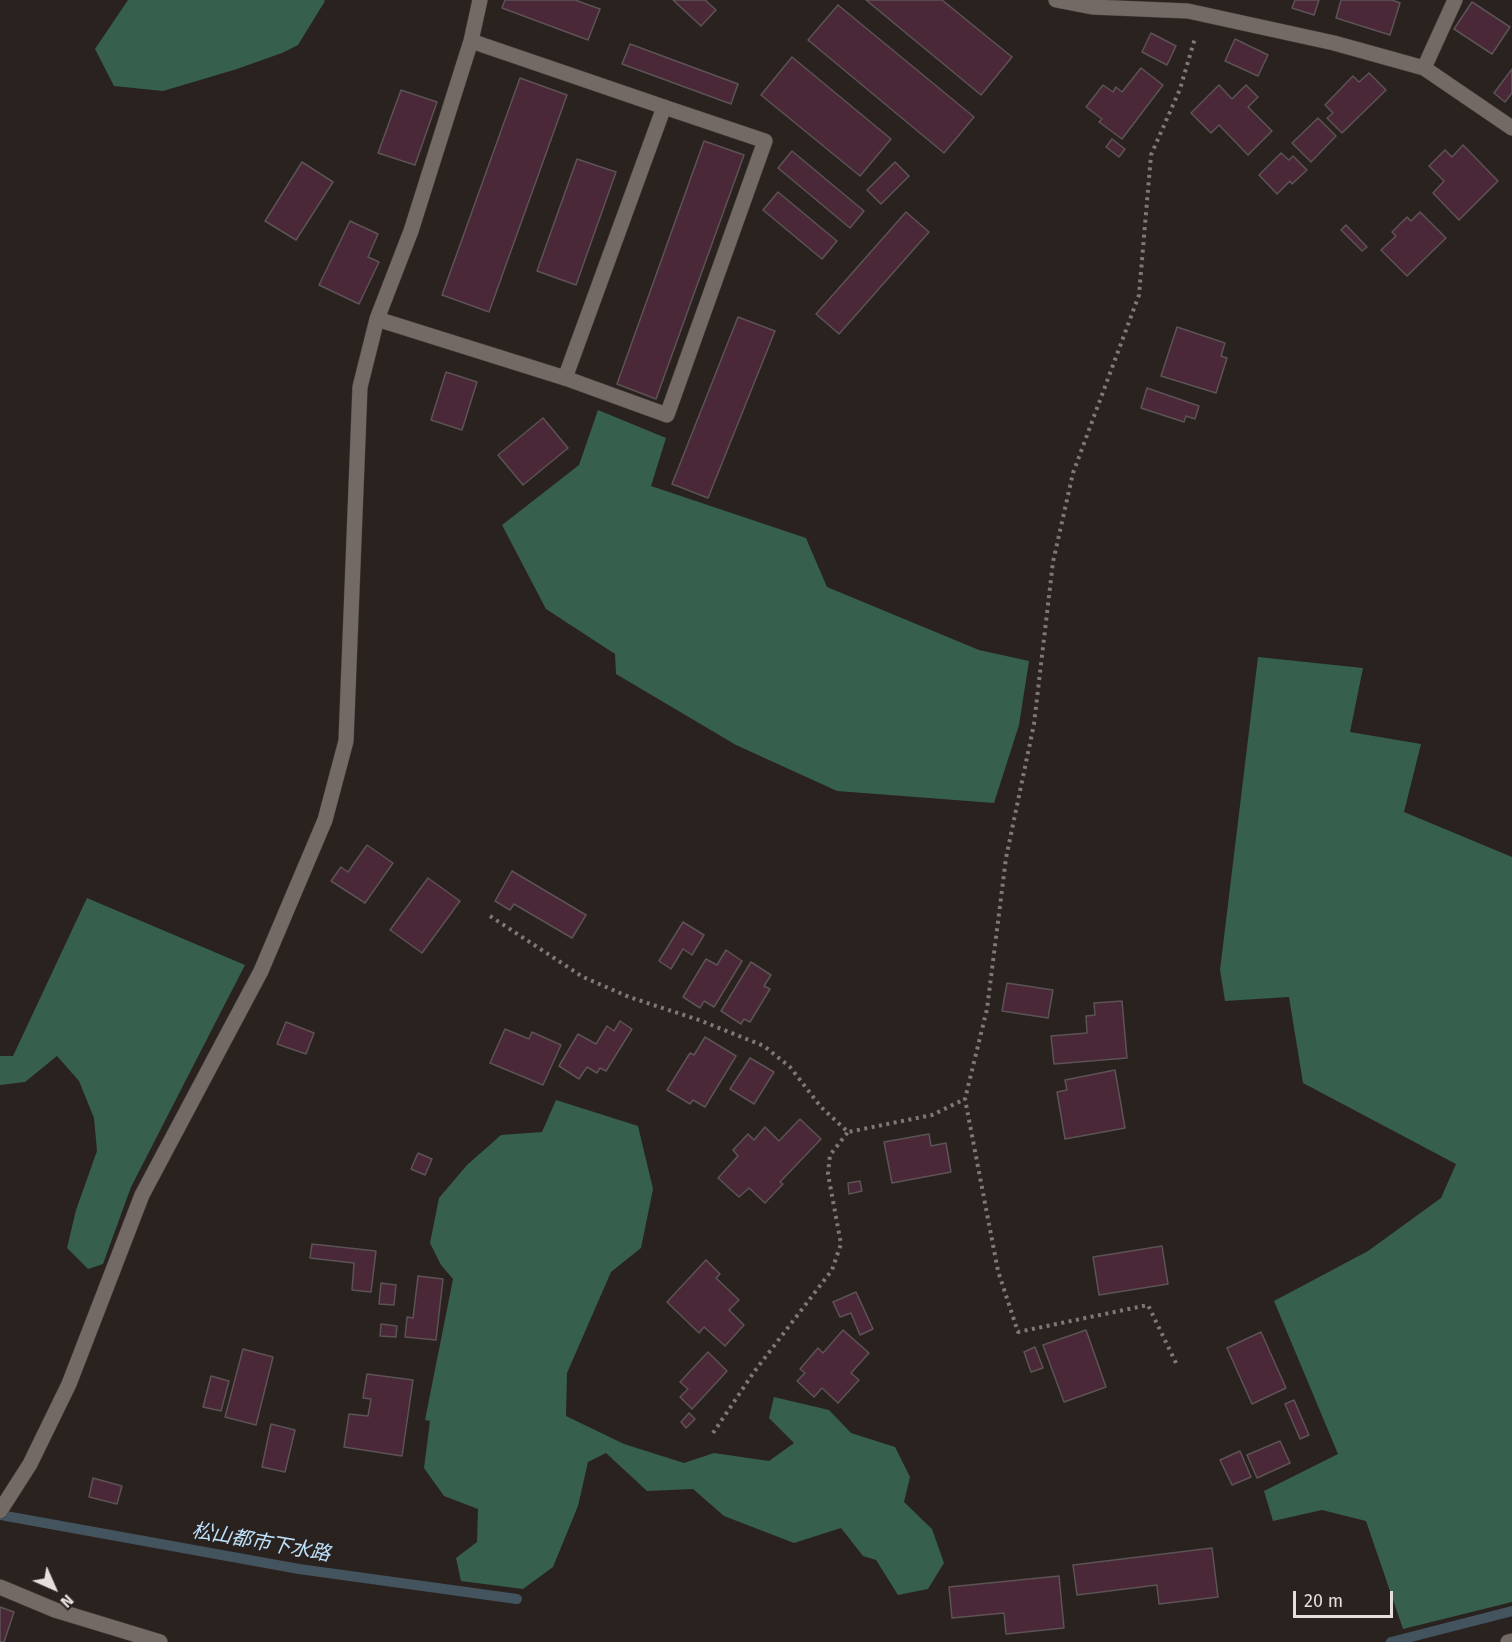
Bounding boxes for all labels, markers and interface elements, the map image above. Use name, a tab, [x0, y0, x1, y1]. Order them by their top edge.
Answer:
water label: 松山都市下水路	[190, 1519, 332, 1567]
north arrow	[24, 1558, 84, 1618]
scale bar	[1296, 1579, 1396, 1617]
text: 20 m	[1304, 1590, 1343, 1612]
text: N	[57, 1591, 78, 1612]

